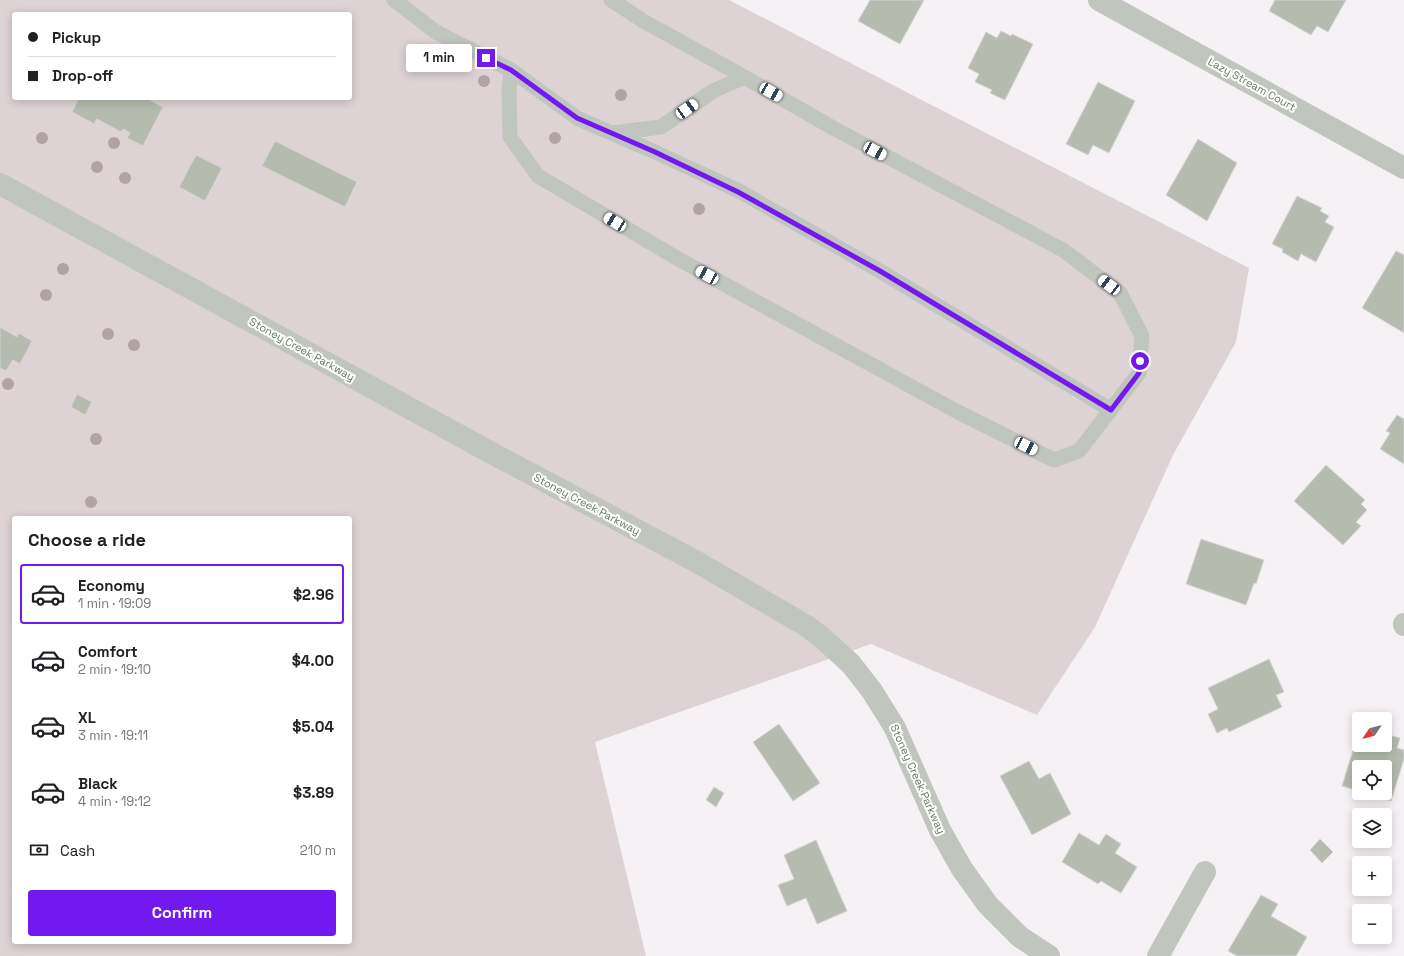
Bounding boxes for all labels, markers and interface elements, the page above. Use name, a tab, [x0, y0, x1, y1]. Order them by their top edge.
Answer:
text: Pickup	[52, 28, 101, 47]
callout: 1 min	[406, 44, 472, 72]
text: 1 min	[423, 49, 455, 66]
route end	[477, 49, 495, 67]
street label: Lazy Stream Court	[1206, 54, 1298, 114]
text: Drop-off	[52, 66, 113, 85]
car	[758, 81, 784, 103]
car	[674, 97, 700, 121]
car	[862, 140, 888, 162]
car	[602, 211, 628, 233]
car	[694, 264, 720, 286]
car	[1096, 273, 1122, 297]
street label: Stoney Creek Parkway	[247, 314, 357, 384]
route start	[1131, 352, 1149, 370]
car	[1013, 435, 1039, 457]
street label: Stoney Creek Parkway	[531, 470, 643, 538]
text: Choose a ride	[28, 528, 146, 551]
icon: car	[30, 576, 66, 612]
text: Economy	[78, 576, 145, 595]
text: $2.96	[293, 585, 334, 604]
text: 1 min · 19:09	[78, 595, 151, 612]
icon: car	[30, 642, 66, 678]
text: Comfort	[78, 642, 138, 661]
text: $4.00	[292, 651, 334, 670]
text: 2 min · 19:10	[78, 661, 151, 678]
icon: car	[30, 708, 66, 744]
text: XL	[78, 708, 96, 727]
north arrow	[1352, 712, 1392, 752]
map controls	[1352, 712, 1392, 944]
text: $5.04	[292, 717, 334, 736]
street label: Stoney Creek Parkway	[888, 722, 948, 836]
text: 3 min · 19:11	[78, 727, 148, 744]
button: locate	[1352, 760, 1392, 800]
icon: car	[30, 774, 66, 810]
text: Black	[78, 774, 118, 793]
text: $3.89	[293, 783, 334, 802]
text: 4 min · 19:12	[78, 793, 151, 810]
button: layers	[1352, 808, 1392, 848]
icon: cash	[28, 839, 50, 861]
text: Cash	[60, 841, 95, 860]
text: 210 m	[300, 842, 336, 859]
button: +	[1352, 856, 1392, 896]
button: Confirm	[28, 890, 336, 936]
button: −	[1352, 904, 1392, 944]

